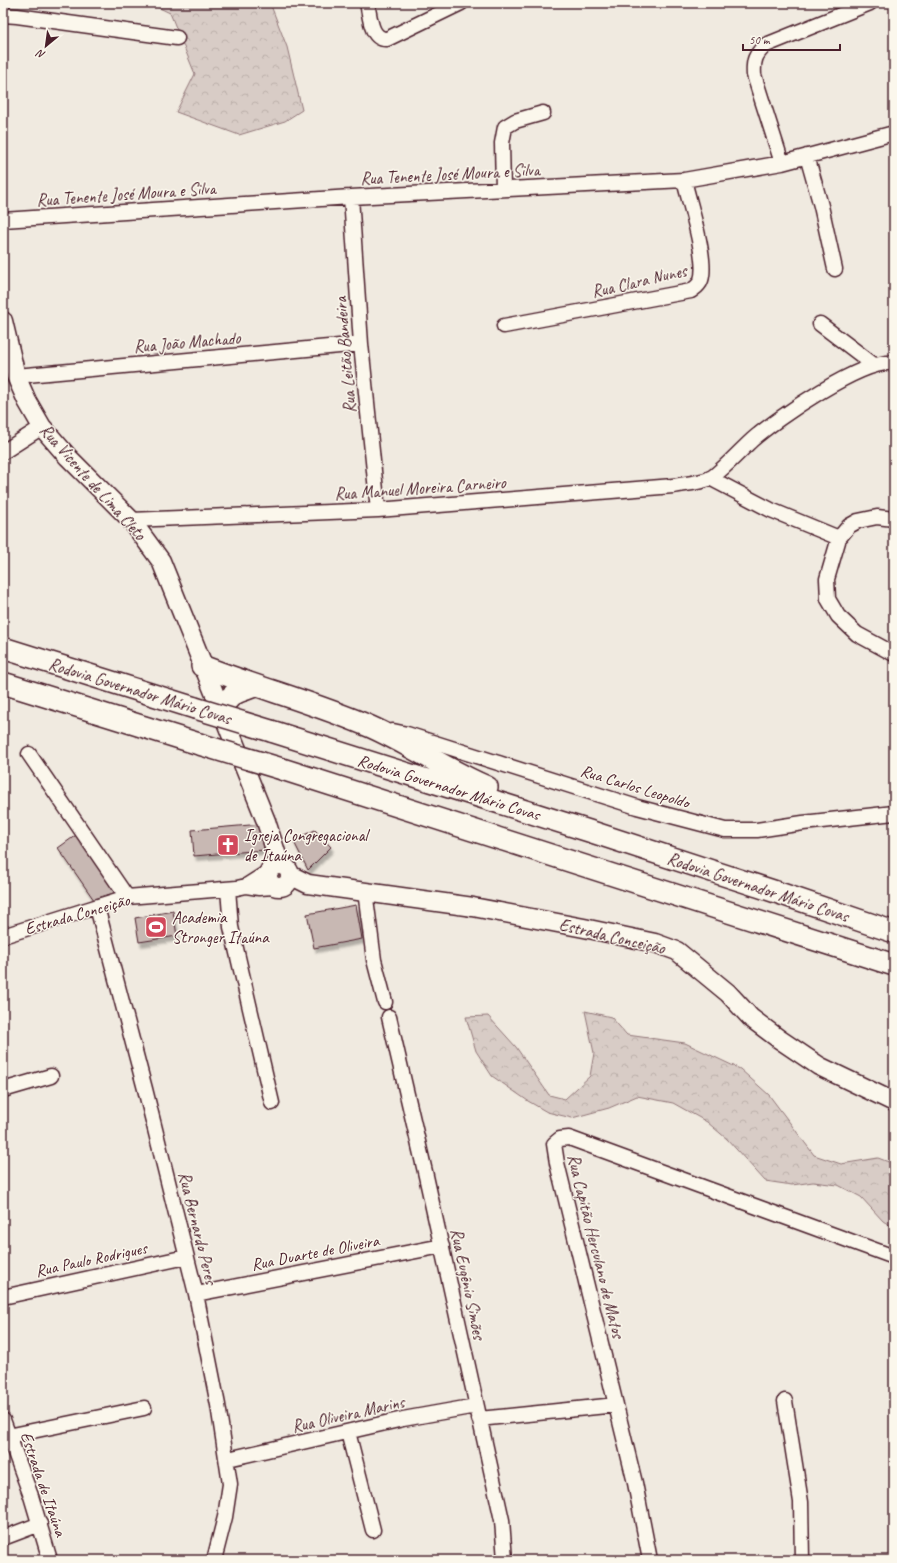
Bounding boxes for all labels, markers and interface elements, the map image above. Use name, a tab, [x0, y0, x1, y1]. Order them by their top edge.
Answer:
north arrow	[26, 26, 66, 66]
scale bar	[743, 26, 840, 52]
text: 50 m	[749, 32, 771, 48]
text: N	[33, 46, 48, 63]
street label: Rua Tenente José Moura e Silva	[360, 159, 542, 190]
street label: Rua Tenente José Moura e Silva	[36, 178, 218, 211]
street label: Rua Clara Nunes	[590, 260, 691, 303]
street label: Rua Leitão Bandeira	[330, 295, 361, 414]
street label: Rua João Machado	[133, 327, 242, 358]
street label: Rua Vicente de Lima Cleto	[35, 420, 151, 545]
street label: Rua Manuel Moreira Carneiro	[334, 472, 507, 505]
street label: Rodovia Governador Mário Covas	[46, 654, 236, 730]
street label: Rodovia Governador Mário Covas	[355, 750, 545, 826]
street label: Rua Carlos Leopoldo	[578, 760, 694, 814]
place label: Igreja Congregacional de Itaúna	[244, 825, 371, 866]
church icon: Igreja Congregacional de Itaúna	[215, 832, 241, 858]
street label: Rodovia Governador Mário Covas	[664, 848, 853, 927]
street label: Estrada Conceição	[22, 889, 133, 939]
place label: Academia Stronger Itaúna	[172, 907, 270, 948]
sports icon: Academia Stronger Itaúna	[143, 914, 169, 940]
street label: Estrada Conceição	[557, 914, 668, 959]
street label: Rua Capitão Herculano de Matos	[562, 1152, 629, 1342]
street label: Rua Bernardo Peres	[173, 1170, 222, 1289]
street label: Rua Eugênio Simões	[446, 1227, 490, 1344]
street label: Rua Duarte de Oliveira	[249, 1230, 382, 1275]
street label: Rua Paulo Rodrigues	[33, 1237, 150, 1282]
street label: Rua Oliveira Marins	[290, 1391, 408, 1438]
street label: Estrada de Itaúna	[16, 1429, 72, 1541]

